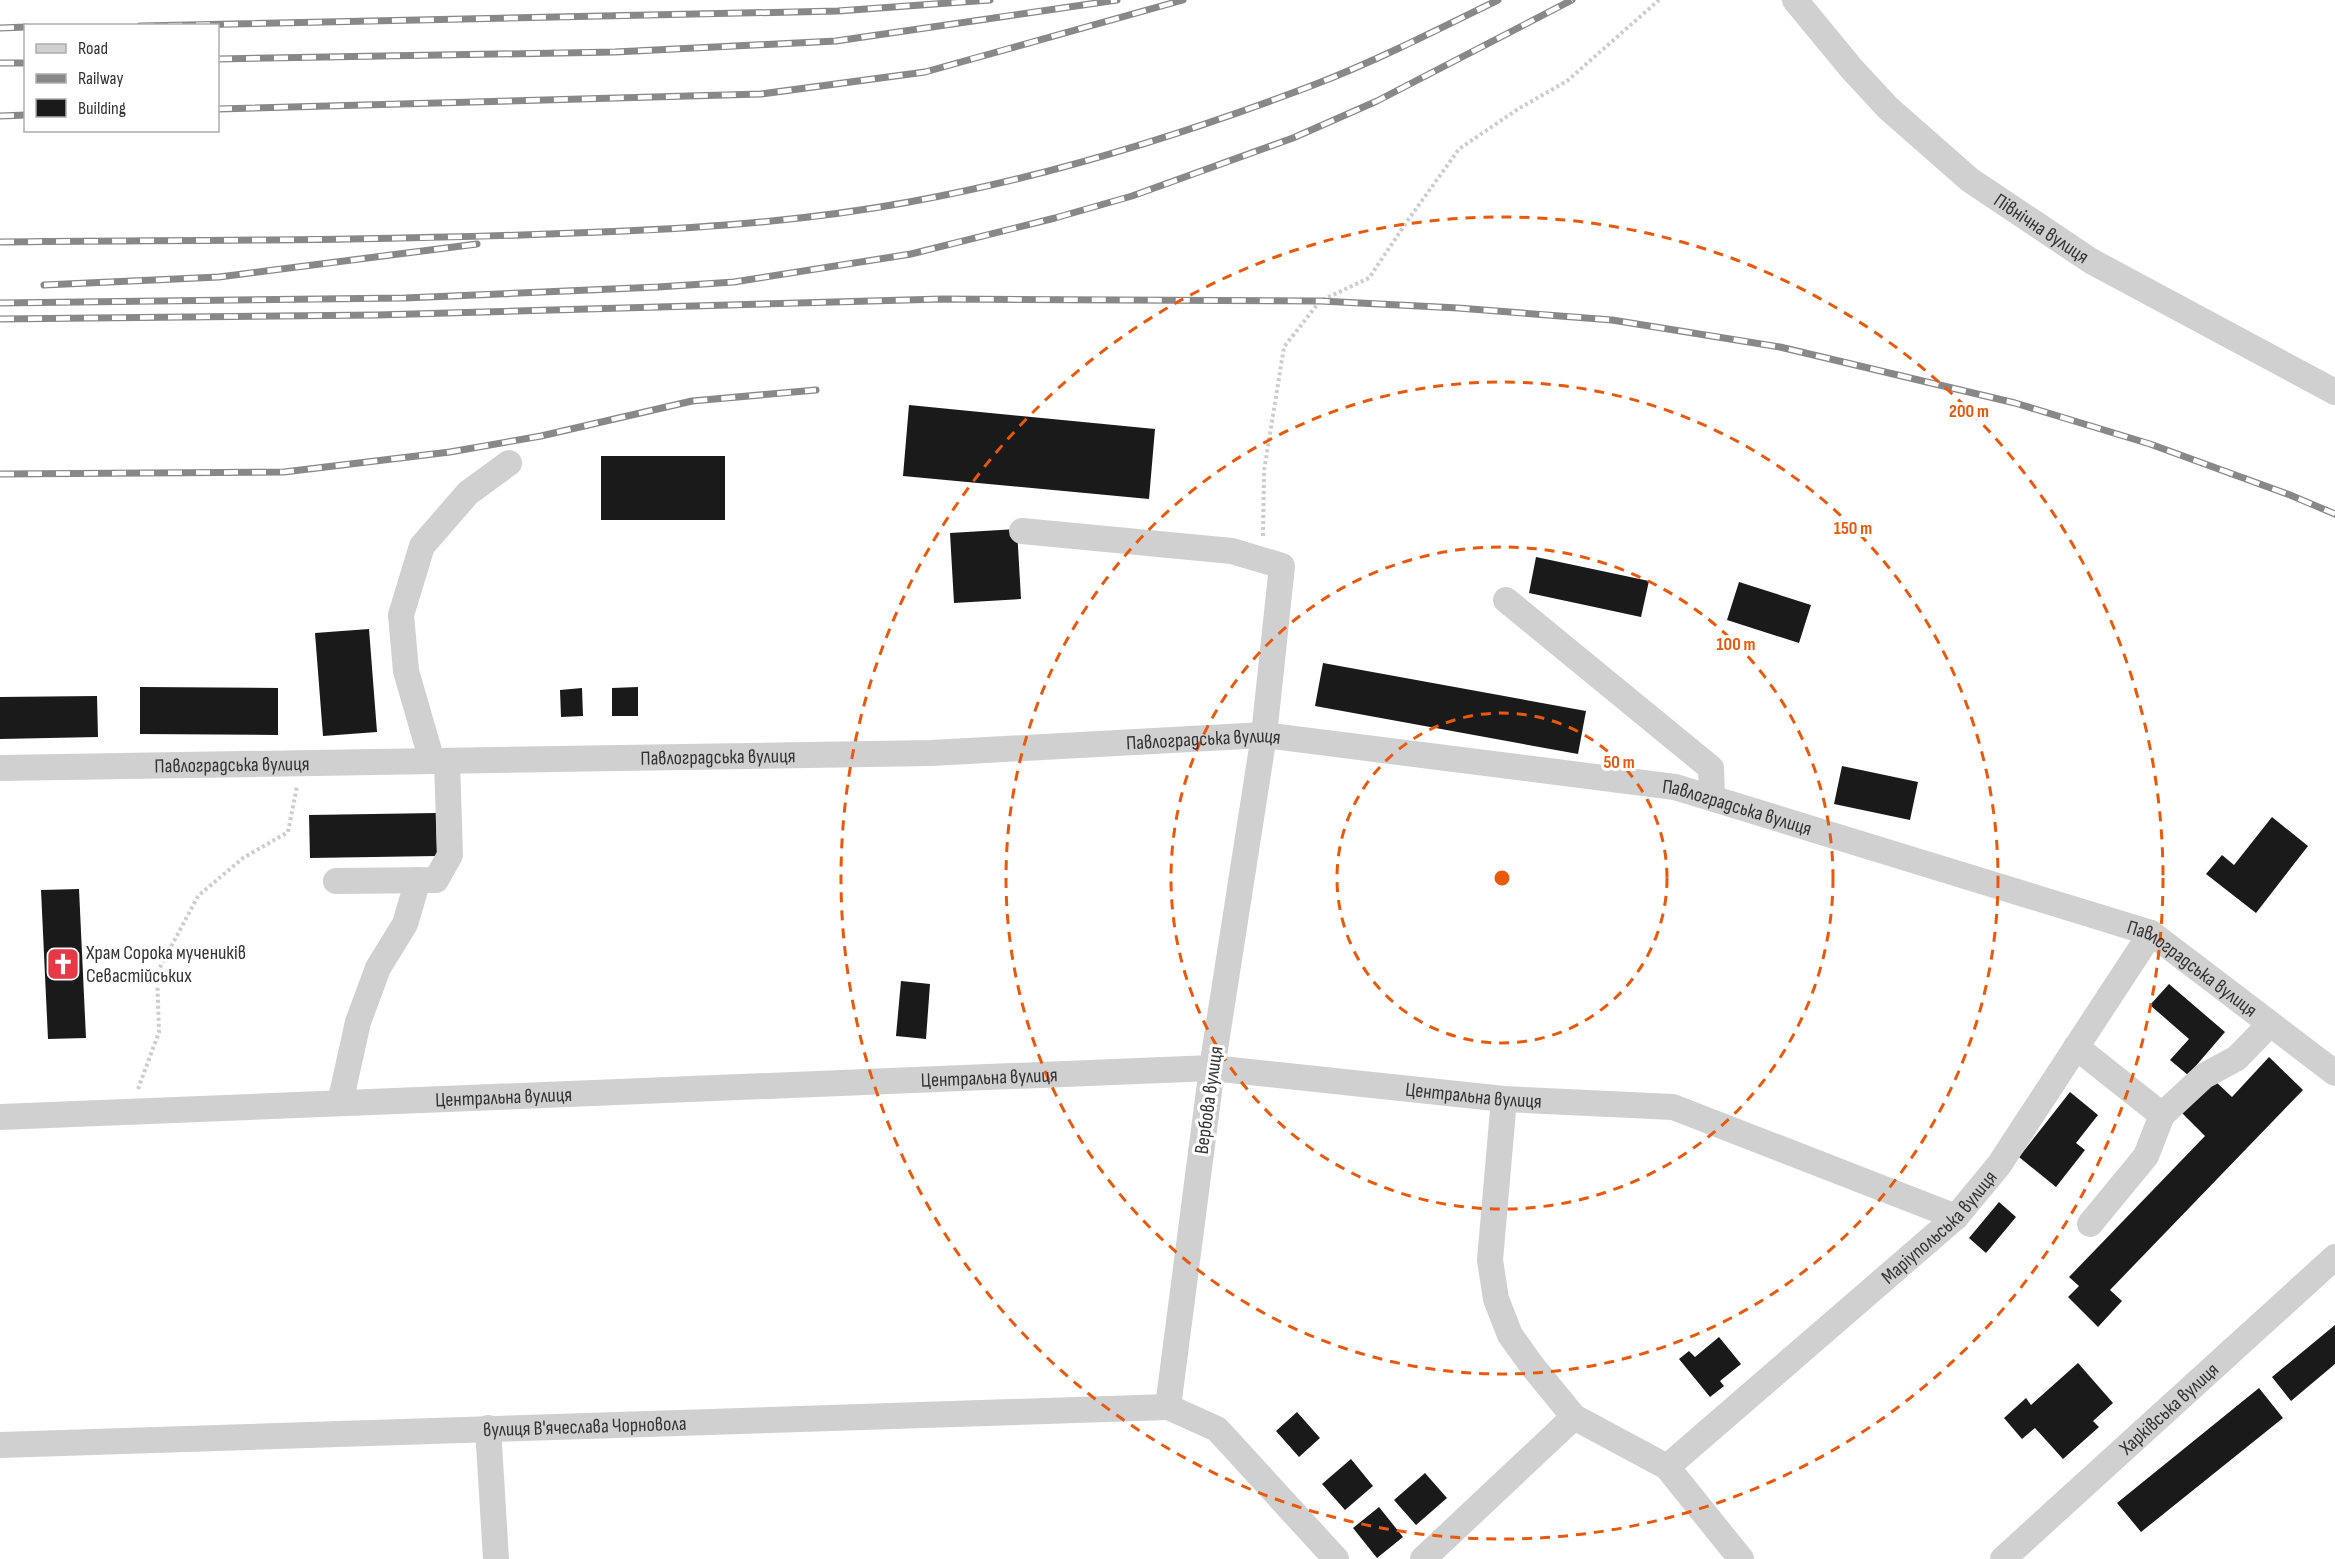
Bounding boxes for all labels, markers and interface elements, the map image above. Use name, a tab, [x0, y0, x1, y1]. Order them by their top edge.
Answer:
legend	[24, 24, 219, 132]
text: Road	[78, 38, 108, 59]
text: Railway	[78, 68, 123, 89]
text: Building	[78, 98, 126, 119]
street label: Північна вулиця	[1989, 188, 2093, 269]
text: 200 m	[1949, 401, 1989, 422]
text: 150 m	[1834, 518, 1872, 539]
text: 100 m	[1717, 634, 1756, 655]
street label: Павлоградська вулиця	[1126, 724, 1282, 755]
street label: Павлоградська вулиця	[640, 744, 796, 771]
street label: Павлоградська вулиця	[154, 752, 310, 779]
text: 50 m	[1603, 752, 1635, 773]
street label: Павлоградська вулиця	[1661, 775, 1815, 841]
centre of rings	[1492, 868, 1512, 888]
street label: Павлоградська вулиця	[2124, 915, 2262, 1023]
place label: Храм Сорока мучеників Севастійських	[85, 941, 246, 988]
church icon: Храм Сорока мучеників Севастійських	[45, 946, 81, 982]
street label: Вербова вулиця	[1190, 1045, 1228, 1156]
street label: Центральна вулиця	[920, 1063, 1058, 1093]
street label: Центральна вулиця	[1404, 1078, 1542, 1114]
street label: Центральна вулиця	[435, 1083, 573, 1112]
street label: Маріупольська вулиця	[1877, 1166, 2002, 1289]
street label: Харківська вулиця	[2114, 1358, 2224, 1461]
street label: вулиця В'ячеслава Чорновола	[483, 1412, 687, 1442]

